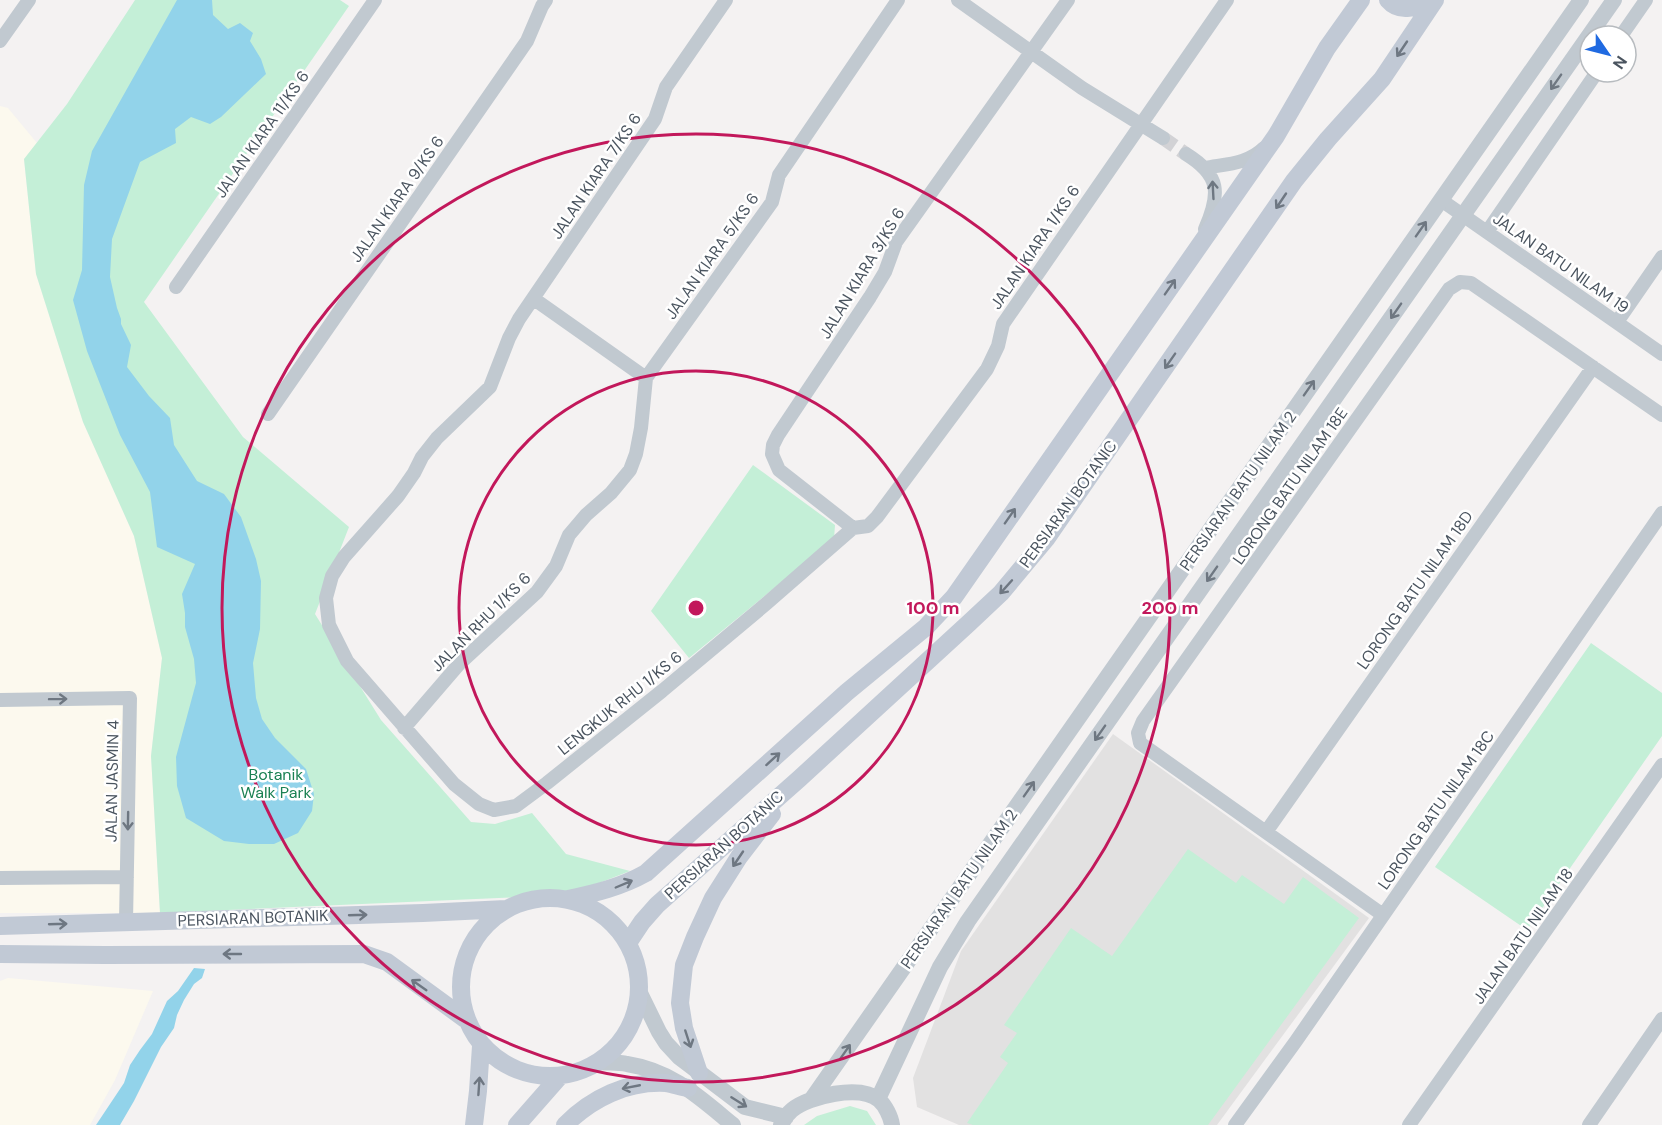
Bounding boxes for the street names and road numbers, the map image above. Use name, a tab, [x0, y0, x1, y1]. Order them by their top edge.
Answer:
street label: JALAN KIARA 11/KS 6	[210, 66, 314, 202]
street label: JALAN KIARA 7/KS 6	[546, 109, 646, 243]
street label: JALAN KIARA 9/KS 6	[345, 132, 449, 266]
street label: JALAN KIARA 1/KS 6	[986, 181, 1084, 313]
street label: JALAN KIARA 5/KS 6	[660, 189, 764, 323]
street label: JALAN KIARA 3/KS 6	[815, 204, 909, 342]
street label: JALAN BATU NILAM 19	[1489, 208, 1633, 318]
street label: LORONG BATU NILAM 18E	[1228, 403, 1352, 569]
street label: PERSIARAN BATU NILAM 2	[1175, 407, 1301, 575]
street label: PERSIARAN BOTANIC	[1015, 436, 1121, 572]
street label: LORONG BATU NILAM 18D	[1352, 507, 1478, 673]
street label: JALAN RHU 1/KS 6	[427, 568, 535, 676]
street label: LENGKUK RHU 1/KS 6	[553, 646, 687, 760]
street label: JALAN JASMIN 4	[100, 719, 124, 842]
street label: LORONG BATU NILAM 18C	[1373, 726, 1499, 894]
street label: PERSIARAN BOTANIC	[660, 786, 788, 904]
street label: PERSIARAN BATU NILAM 2	[896, 805, 1022, 973]
street label: JALAN BATU NILAM 18	[1468, 864, 1578, 1008]
street label: PERSIARAN BOTANIK	[177, 905, 329, 931]

